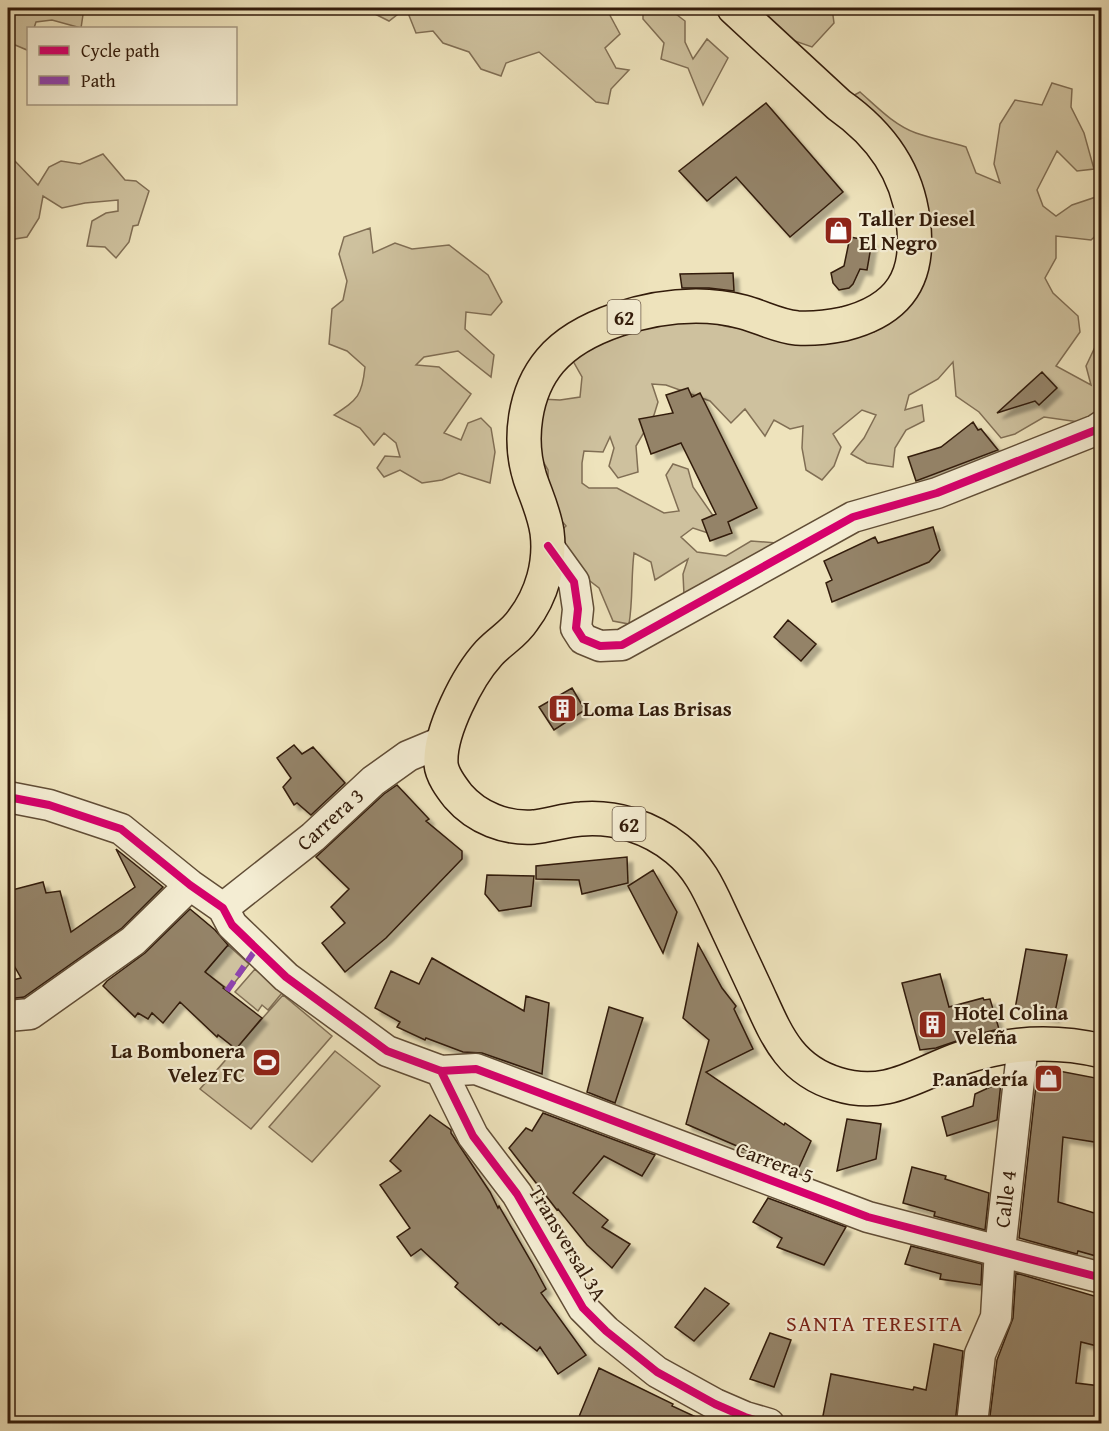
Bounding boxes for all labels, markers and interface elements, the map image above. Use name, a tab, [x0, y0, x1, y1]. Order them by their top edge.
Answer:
legend	[27, 27, 237, 105]
text: Cycle path	[81, 37, 160, 64]
text: Path	[81, 67, 116, 94]
place label: Taller Diesel El Negro	[859, 203, 976, 258]
shop icon: Taller Diesel El Negro	[822, 214, 854, 246]
road number: 62	[608, 300, 640, 334]
building icon: Loma Las Brisas	[546, 692, 578, 724]
place label: Loma Las Brisas	[583, 693, 732, 724]
street label: Carrera 3	[289, 780, 371, 858]
road number: 62	[612, 807, 646, 841]
place label: Hotel Colina Veleña	[954, 997, 1069, 1052]
building icon: Hotel Colina Veleña	[917, 1008, 949, 1040]
place label: La Bombonera Velez FC	[111, 1035, 245, 1090]
sports icon: La Bombonera Velez FC	[250, 1046, 282, 1078]
shop icon: Panadería	[1033, 1062, 1065, 1094]
place label: Panadería	[933, 1063, 1028, 1094]
street label: Carrera 5	[731, 1133, 819, 1191]
street label: Calle 4	[986, 1168, 1024, 1230]
street label: Transversal 3A	[521, 1179, 615, 1307]
district label: SANTA TERESITA	[786, 1307, 964, 1339]

